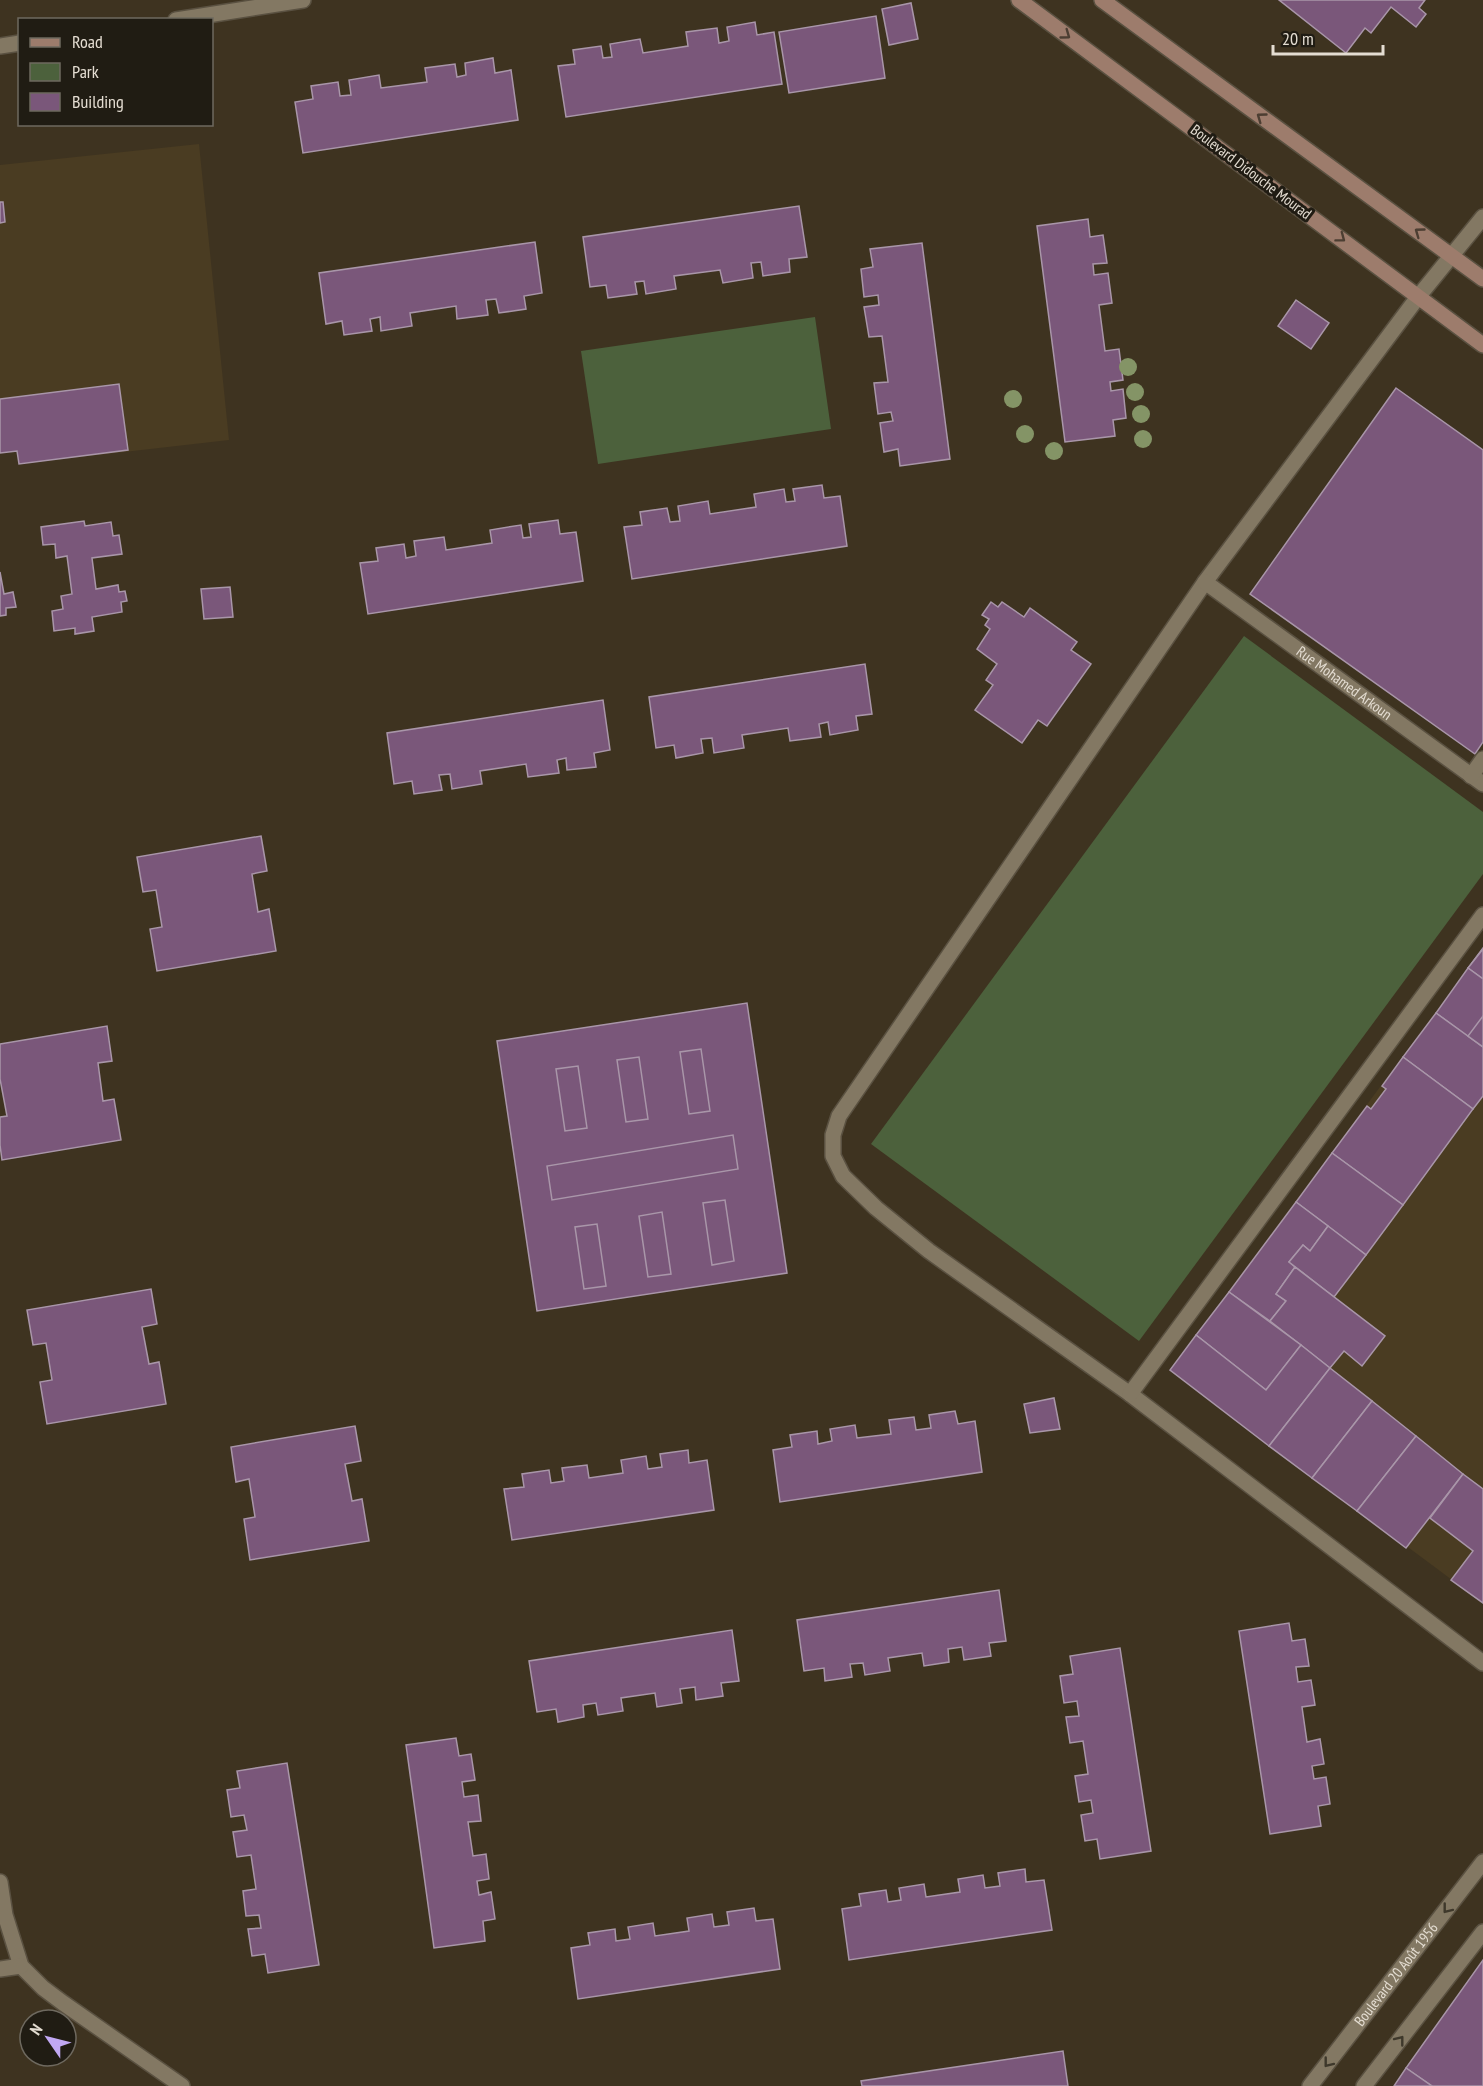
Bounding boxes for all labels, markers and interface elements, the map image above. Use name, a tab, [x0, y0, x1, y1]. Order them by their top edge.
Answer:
legend	[18, 18, 213, 126]
scale bar	[1273, 18, 1382, 56]
one-way arrow	[1060, 27, 1071, 38]
text: 20 m	[1282, 27, 1314, 50]
text: Road	[72, 30, 103, 53]
text: Park	[72, 60, 99, 83]
text: Building	[72, 90, 124, 113]
one-way arrow	[1257, 114, 1268, 125]
street label: Boulevard Didouche Mourad	[1187, 120, 1315, 223]
one-way arrow	[1415, 228, 1426, 239]
one-way arrow	[1334, 231, 1345, 242]
street label: Rue Mohamed Arkoun	[1293, 642, 1396, 724]
one-way arrow	[1444, 1902, 1455, 1913]
street label: Boulevard 20 Août 1956	[1350, 1918, 1442, 2030]
north arrow	[18, 2008, 78, 2068]
text: N	[25, 2020, 46, 2039]
one-way arrow	[1392, 2035, 1403, 2046]
one-way arrow	[1324, 2056, 1335, 2067]

